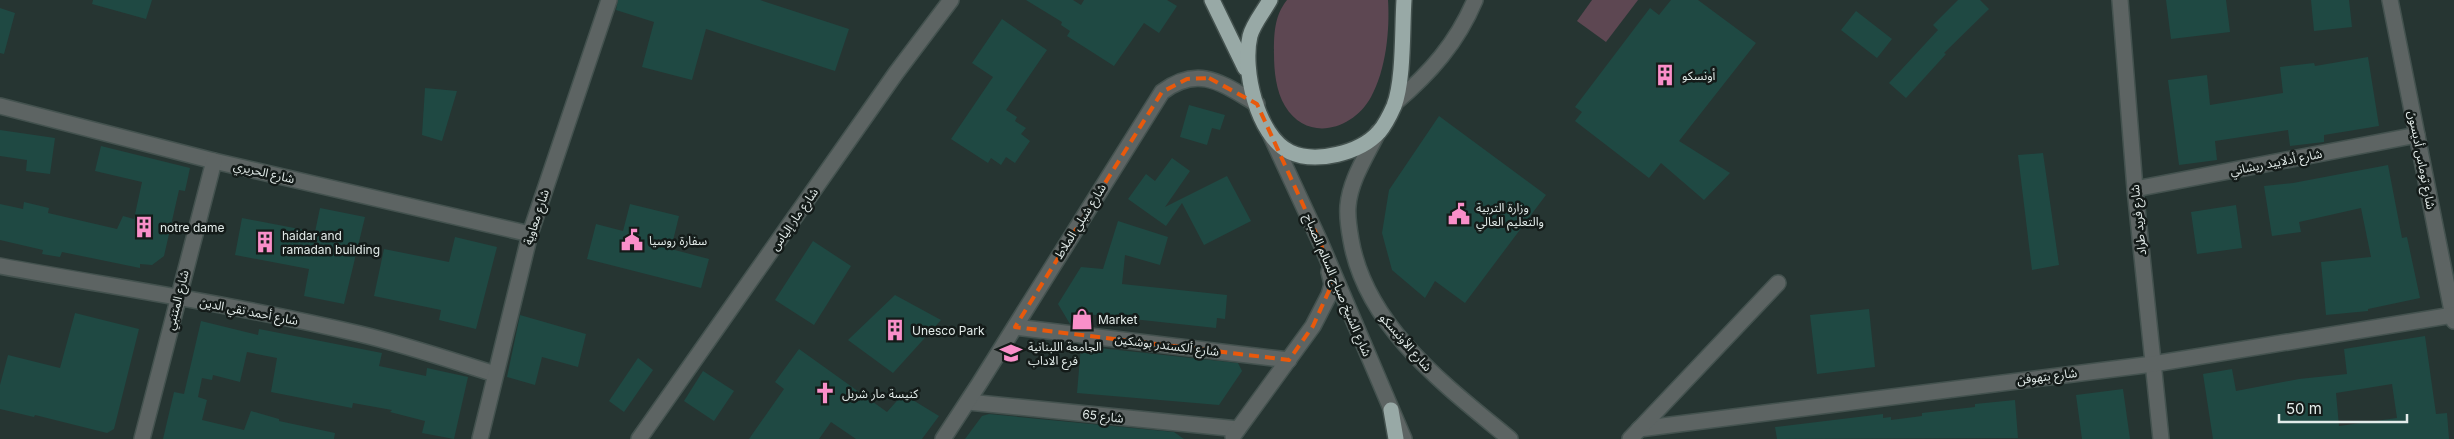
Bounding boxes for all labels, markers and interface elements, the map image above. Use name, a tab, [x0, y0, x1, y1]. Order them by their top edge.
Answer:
building icon: أونسكو	[1652, 62, 1678, 88]
place label: أونسكو	[1682, 68, 1716, 83]
street label: شارع توماس أديسون	[2403, 110, 2439, 211]
street label: شارع أدلاييد ريشاني	[2229, 146, 2324, 181]
street label: شارع الحريري	[231, 158, 296, 189]
street label: شارع شبلي الملاط	[1051, 181, 1111, 263]
street label: شارع فريد طراد	[2127, 184, 2151, 256]
street label: شارع مار إلياس	[767, 185, 823, 254]
street label: شارع معاوية	[520, 187, 554, 247]
place label: وزارة التربية والتعليم العالي	[1476, 200, 1544, 231]
public building icon: وزارة التربية والتعليم العالي	[1446, 201, 1472, 227]
street label: شارع الشيخ صباح السالم الصباح	[1299, 211, 1375, 359]
building icon: notre dame	[131, 214, 157, 240]
place label: notre dame	[160, 220, 225, 235]
public building icon: سفارة روسيا	[619, 227, 645, 253]
place label: haidar and ramadan building	[282, 228, 380, 257]
building icon: haidar and ramadan building	[252, 229, 278, 255]
place label: سفارة روسيا	[649, 233, 707, 248]
street label: شارع المتنبي	[162, 268, 194, 332]
street label: شارع أحمد تقي الدين	[198, 294, 299, 331]
shop icon: Market	[1069, 306, 1095, 332]
street label: شارع الأونيسكو	[1375, 310, 1435, 375]
place label: Market	[1098, 312, 1138, 327]
building icon: Unesco Park	[882, 317, 908, 343]
place label: Unesco Park	[912, 323, 985, 338]
street label: شارع ألكسندر بوشكين	[1114, 331, 1220, 361]
place label: الجامعة اللبنانية فرع الاداب	[1028, 339, 1102, 370]
school or university icon: الجامعة اللبنانية فرع الاداب	[998, 340, 1024, 366]
street label: شارع بتهوفن	[2016, 365, 2078, 389]
church icon: كنيسة مار شربل	[812, 380, 838, 406]
place label: كنيسة مار شربل	[842, 386, 919, 401]
scale bar	[2279, 392, 2406, 424]
text: 50 m	[2286, 399, 2322, 418]
street label: شارع 65	[1081, 406, 1124, 428]

